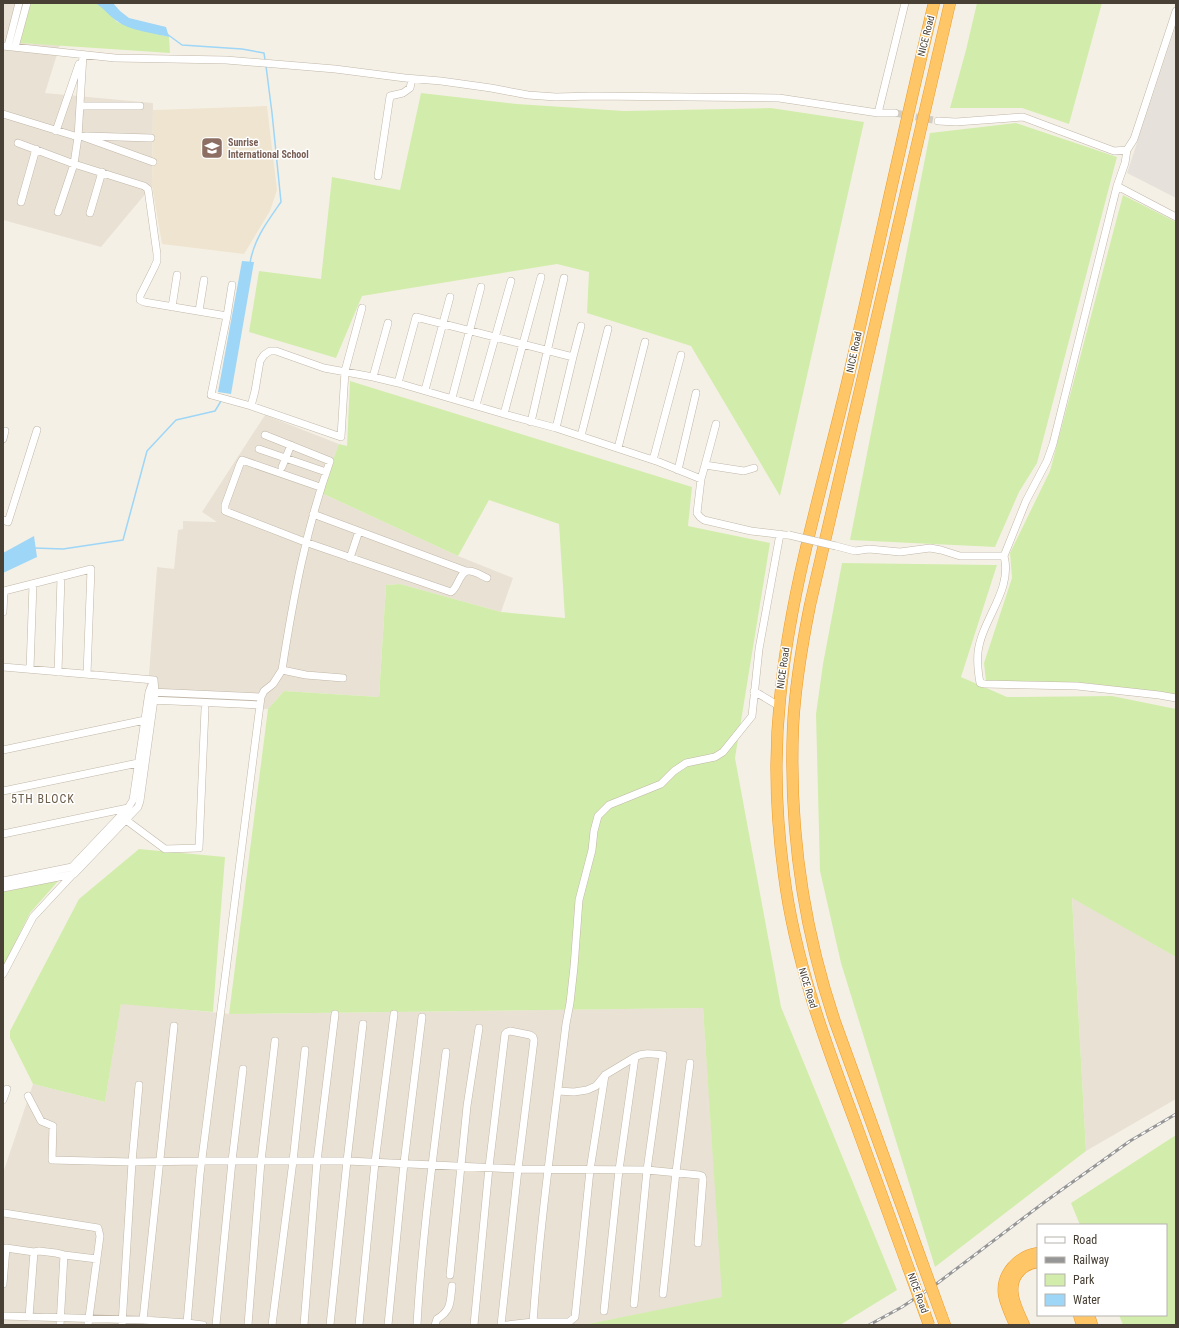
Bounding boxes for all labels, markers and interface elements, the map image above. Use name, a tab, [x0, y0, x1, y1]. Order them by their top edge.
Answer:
street label: NICE Road	[916, 14, 936, 58]
school or university icon: Sunrise International School	[199, 135, 225, 161]
place label: Sunrise International School	[228, 137, 309, 160]
street label: NICE Road	[844, 330, 864, 374]
street label: NICE Road	[775, 647, 791, 689]
district label: 5TH BLOCK	[11, 792, 75, 806]
street label: NICE Road	[797, 966, 819, 1010]
legend	[1037, 1224, 1167, 1316]
text: Road	[1073, 1233, 1097, 1247]
text: Railway	[1073, 1253, 1109, 1267]
street label: NICE Road	[906, 1272, 930, 1315]
text: Park	[1073, 1273, 1095, 1287]
text: Water	[1073, 1293, 1101, 1307]

